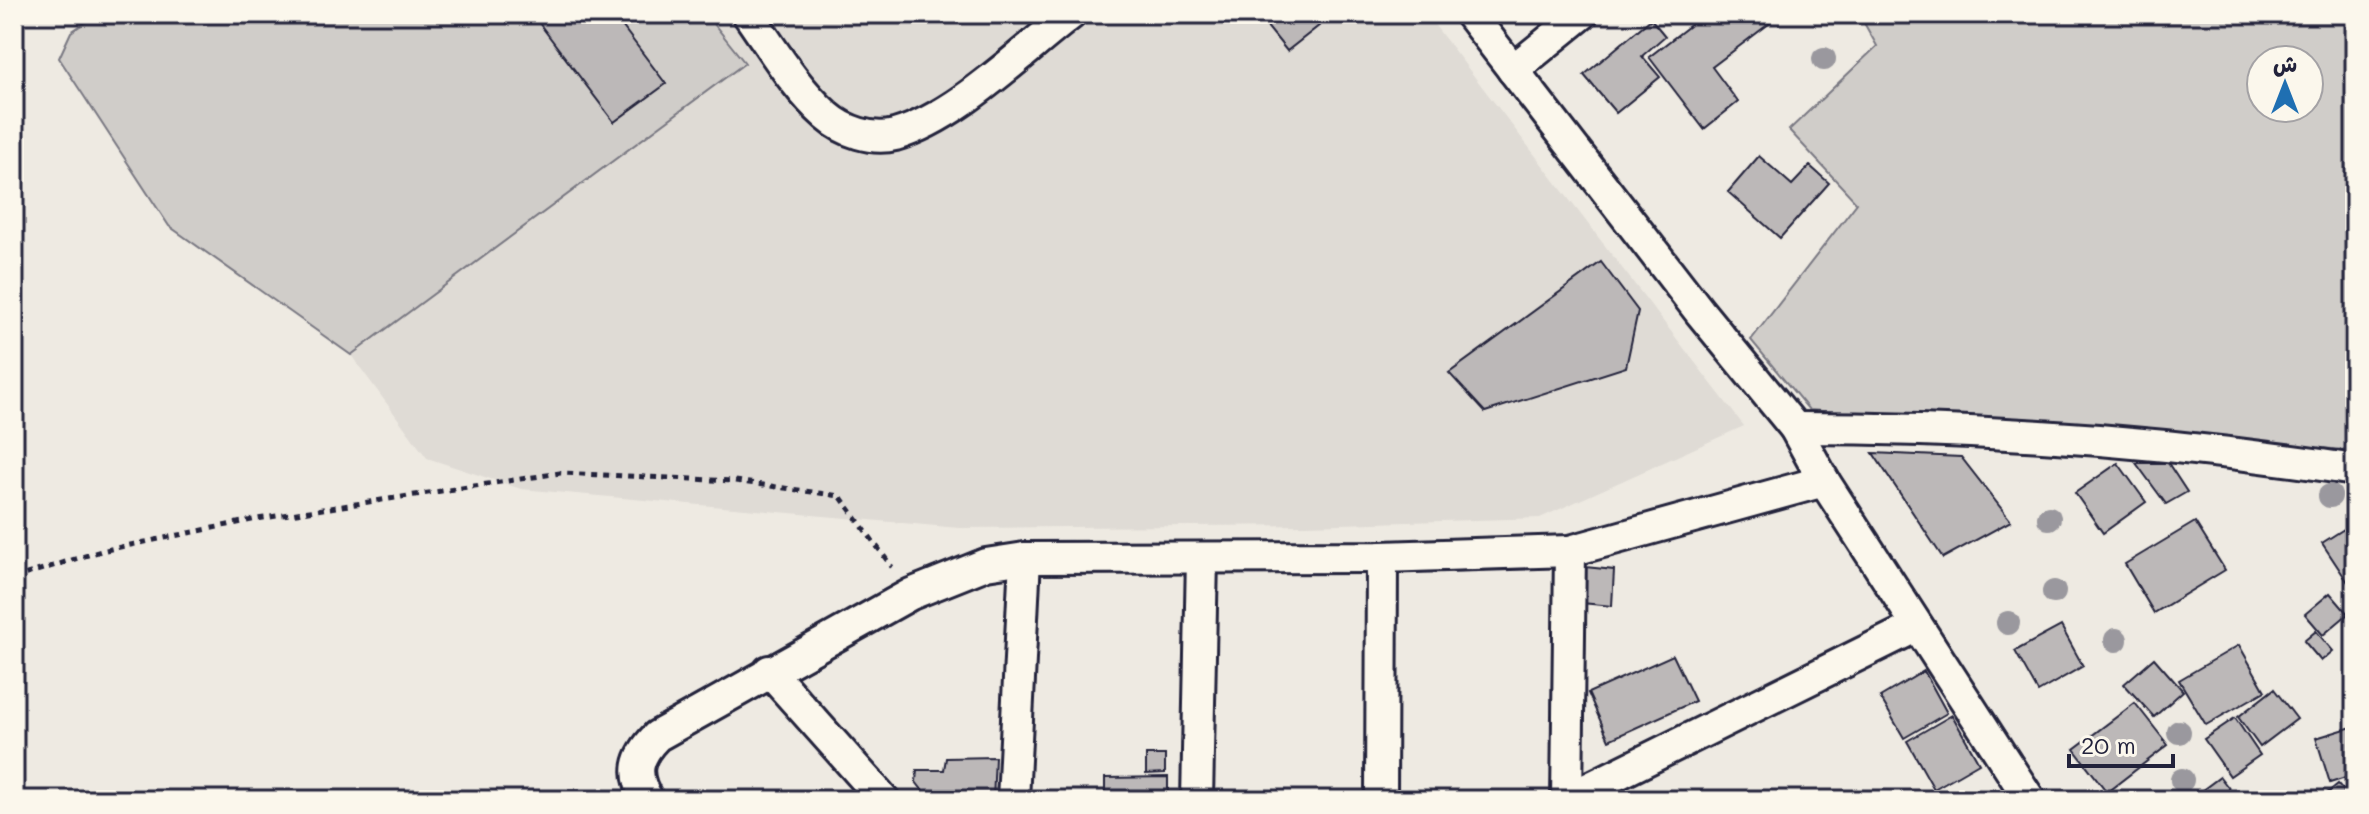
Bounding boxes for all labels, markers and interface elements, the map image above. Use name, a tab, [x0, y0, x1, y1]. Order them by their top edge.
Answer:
north arrow	[2245, 44, 2325, 124]
text: ش	[2273, 49, 2297, 78]
scale bar	[2069, 718, 2173, 768]
text: 20 m	[2081, 729, 2136, 760]

